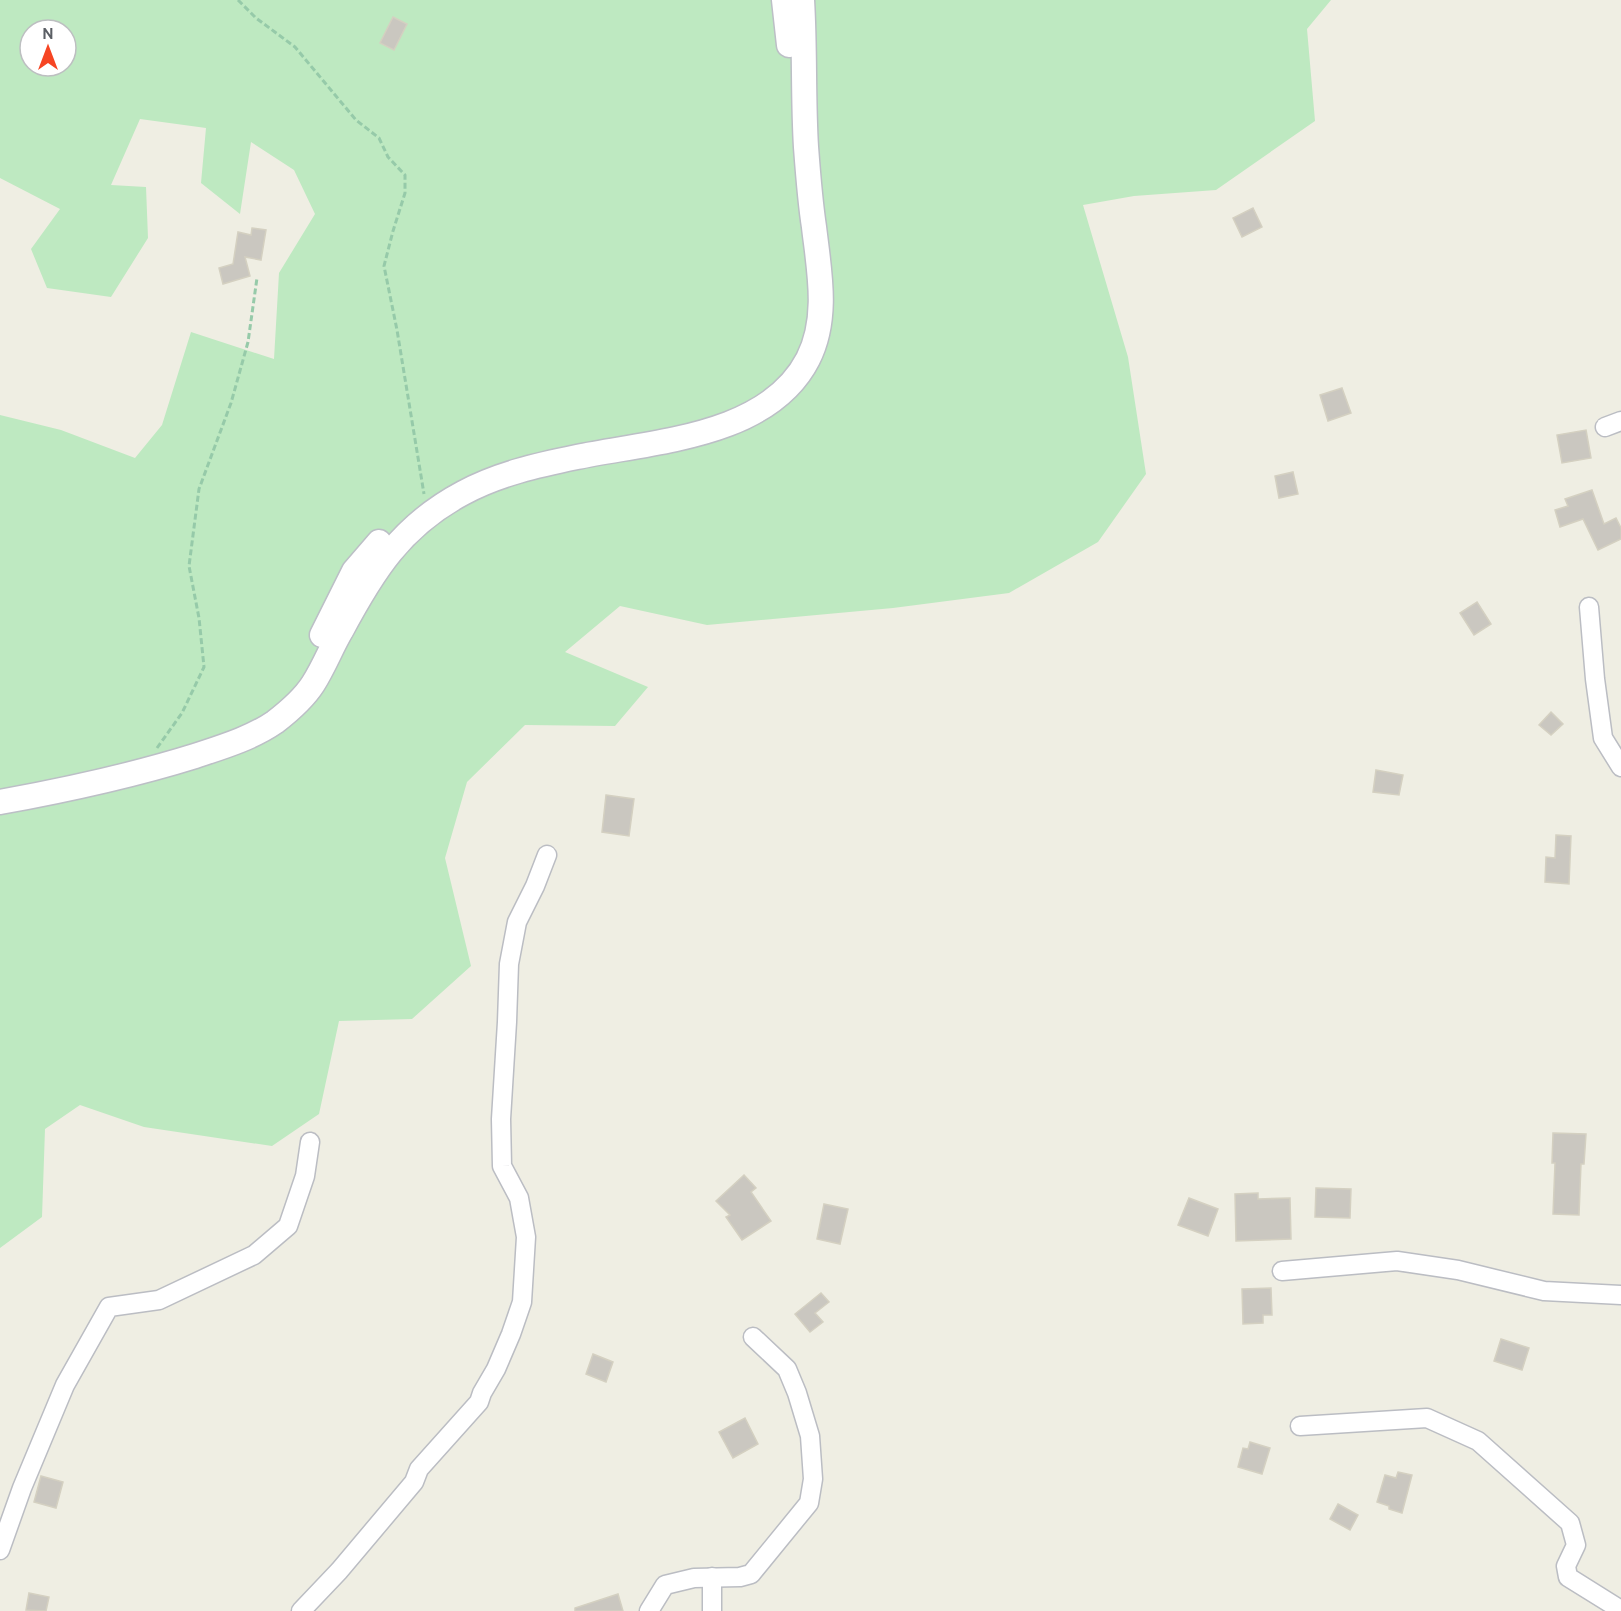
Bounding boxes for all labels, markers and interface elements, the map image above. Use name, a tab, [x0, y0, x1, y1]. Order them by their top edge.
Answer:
north arrow	[18, 18, 78, 78]
text: N	[42, 24, 54, 43]

